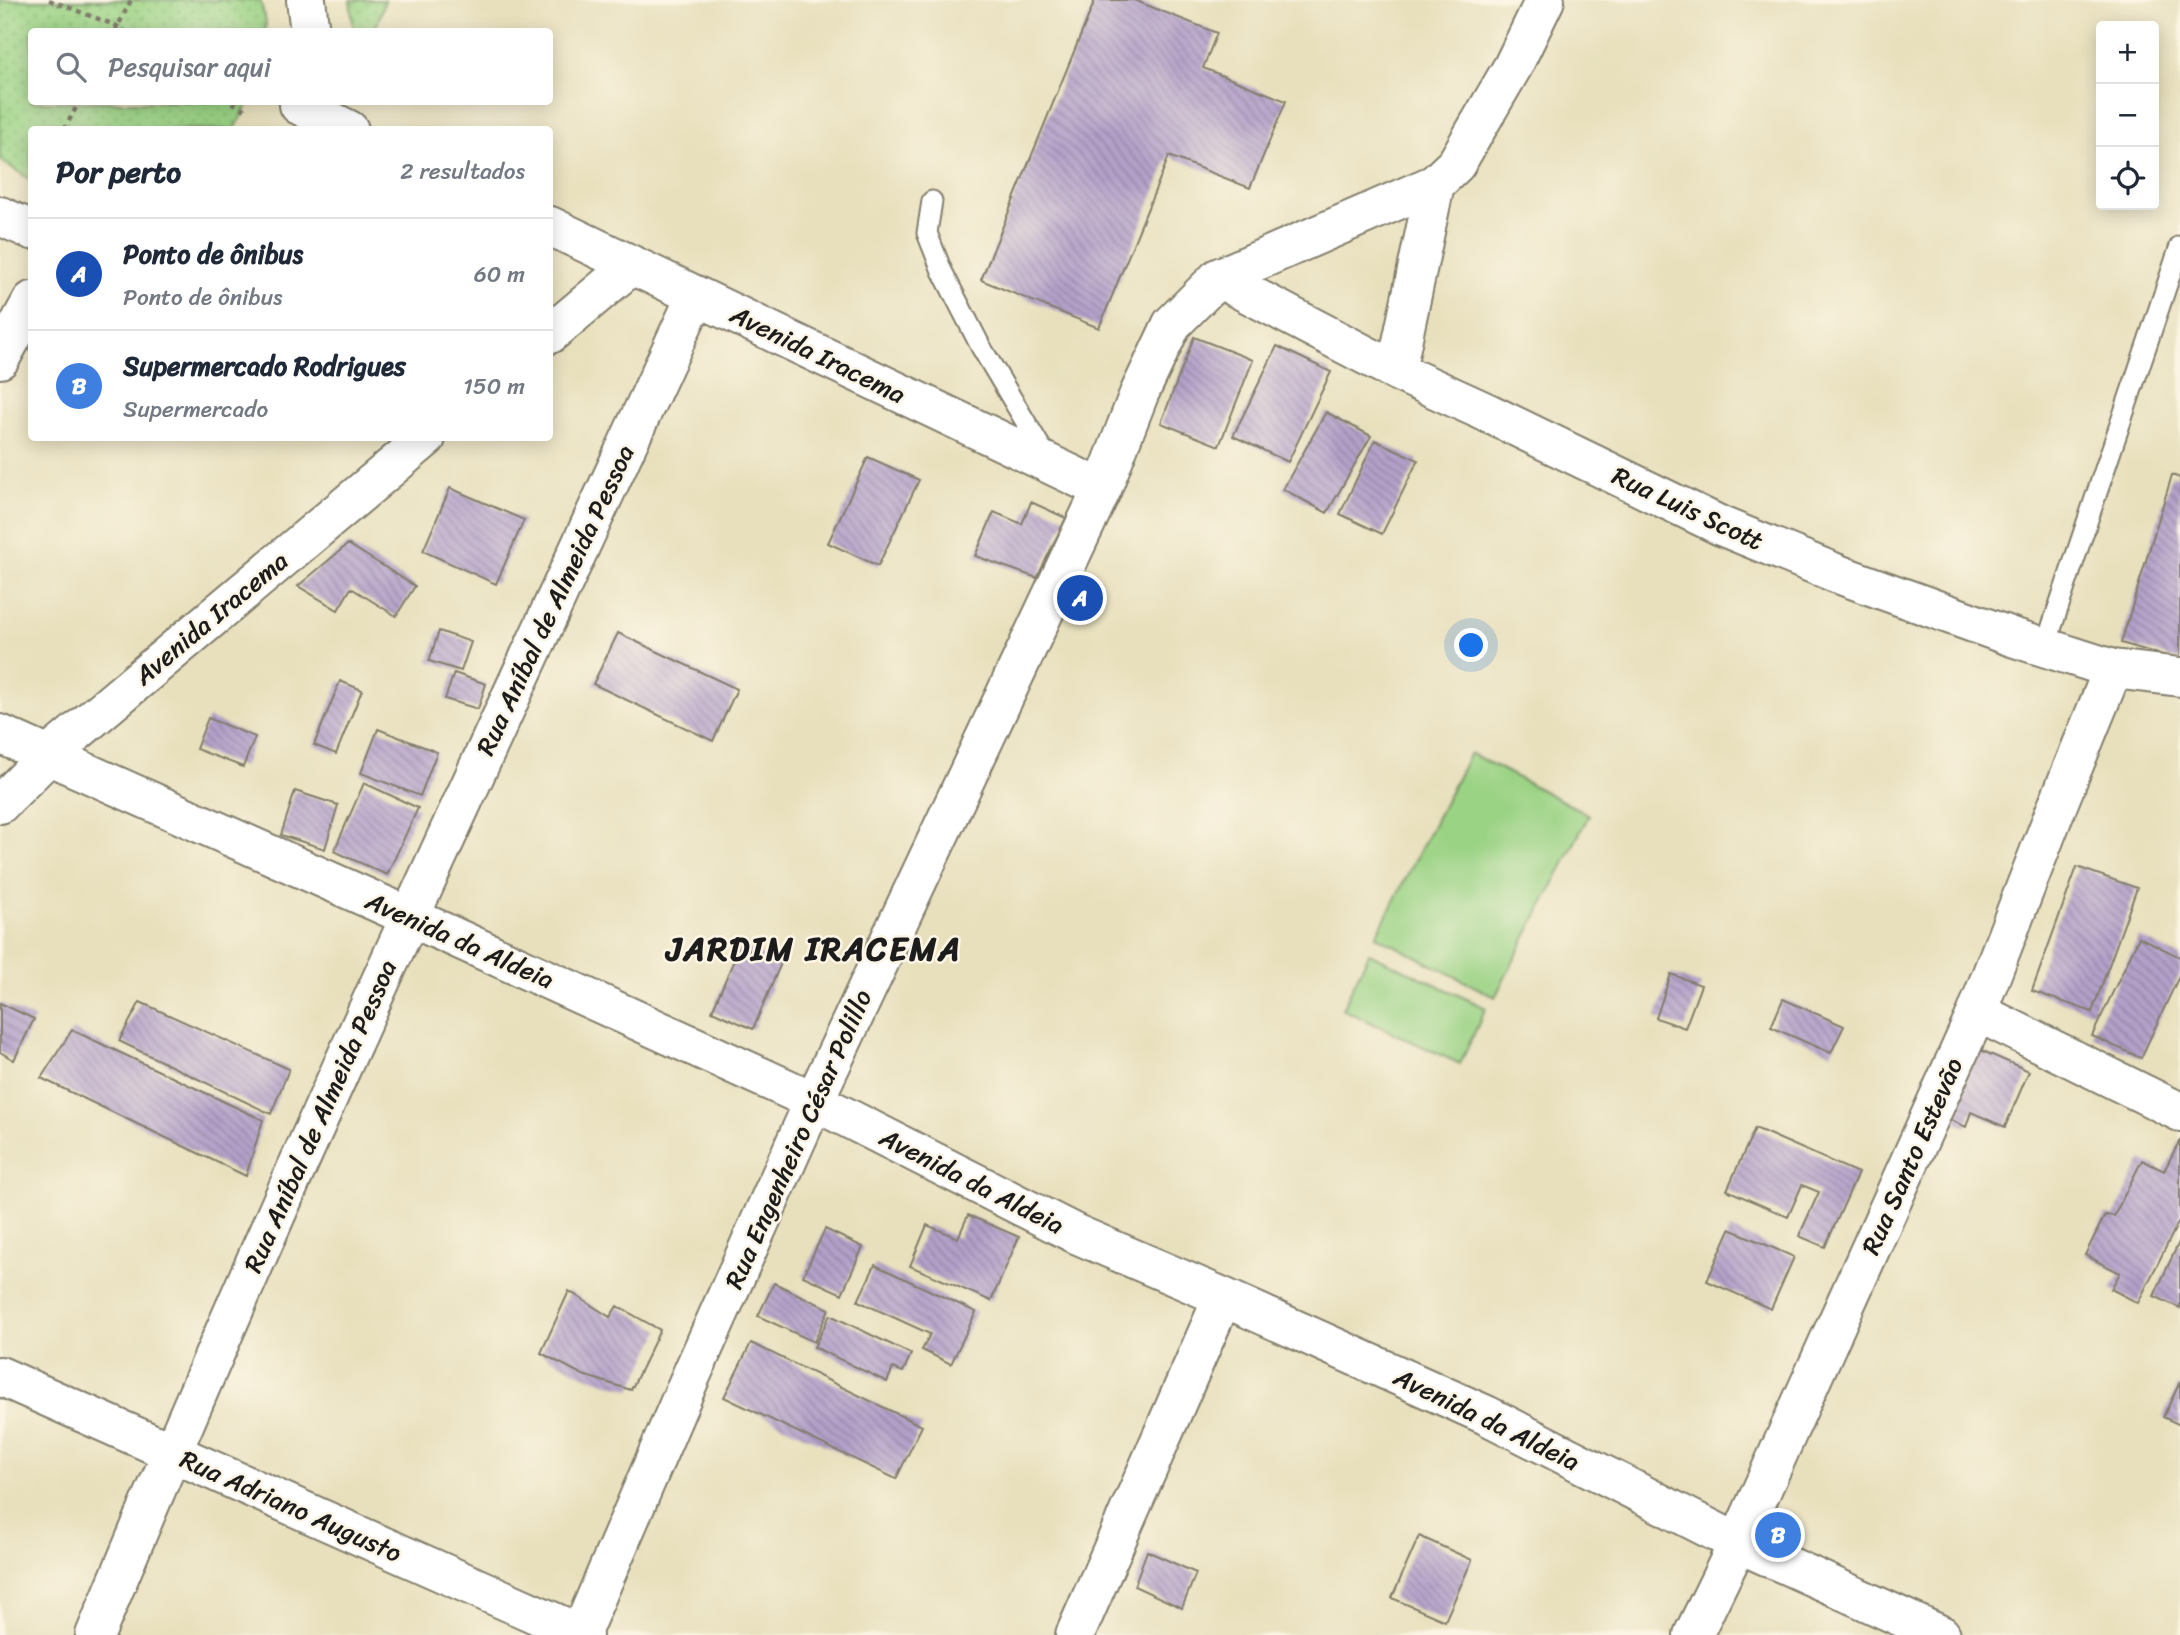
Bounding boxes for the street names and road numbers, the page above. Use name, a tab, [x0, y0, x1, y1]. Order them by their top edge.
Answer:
street label: Avenida Iracema	[721, 291, 914, 416]
street label: Rua Aníbal de Almeida Pessoa	[463, 437, 647, 763]
street label: Rua Luis Scott	[1604, 453, 1772, 563]
street label: Avenida Iracema	[122, 539, 299, 698]
street label: Avenida da Aldeia	[357, 877, 562, 1002]
street label: Rua Aníbal de Almeida Pessoa	[230, 952, 410, 1280]
street label: Rua Engenheiro César Polillo	[711, 982, 885, 1296]
street label: Rua Santo Estevão	[1848, 1050, 1976, 1262]
street label: Avenida da Aldeia	[870, 1114, 1073, 1247]
street label: Avenida da Aldeia	[1385, 1354, 1588, 1484]
street label: Rua Adriano Augusto	[172, 1436, 410, 1576]

